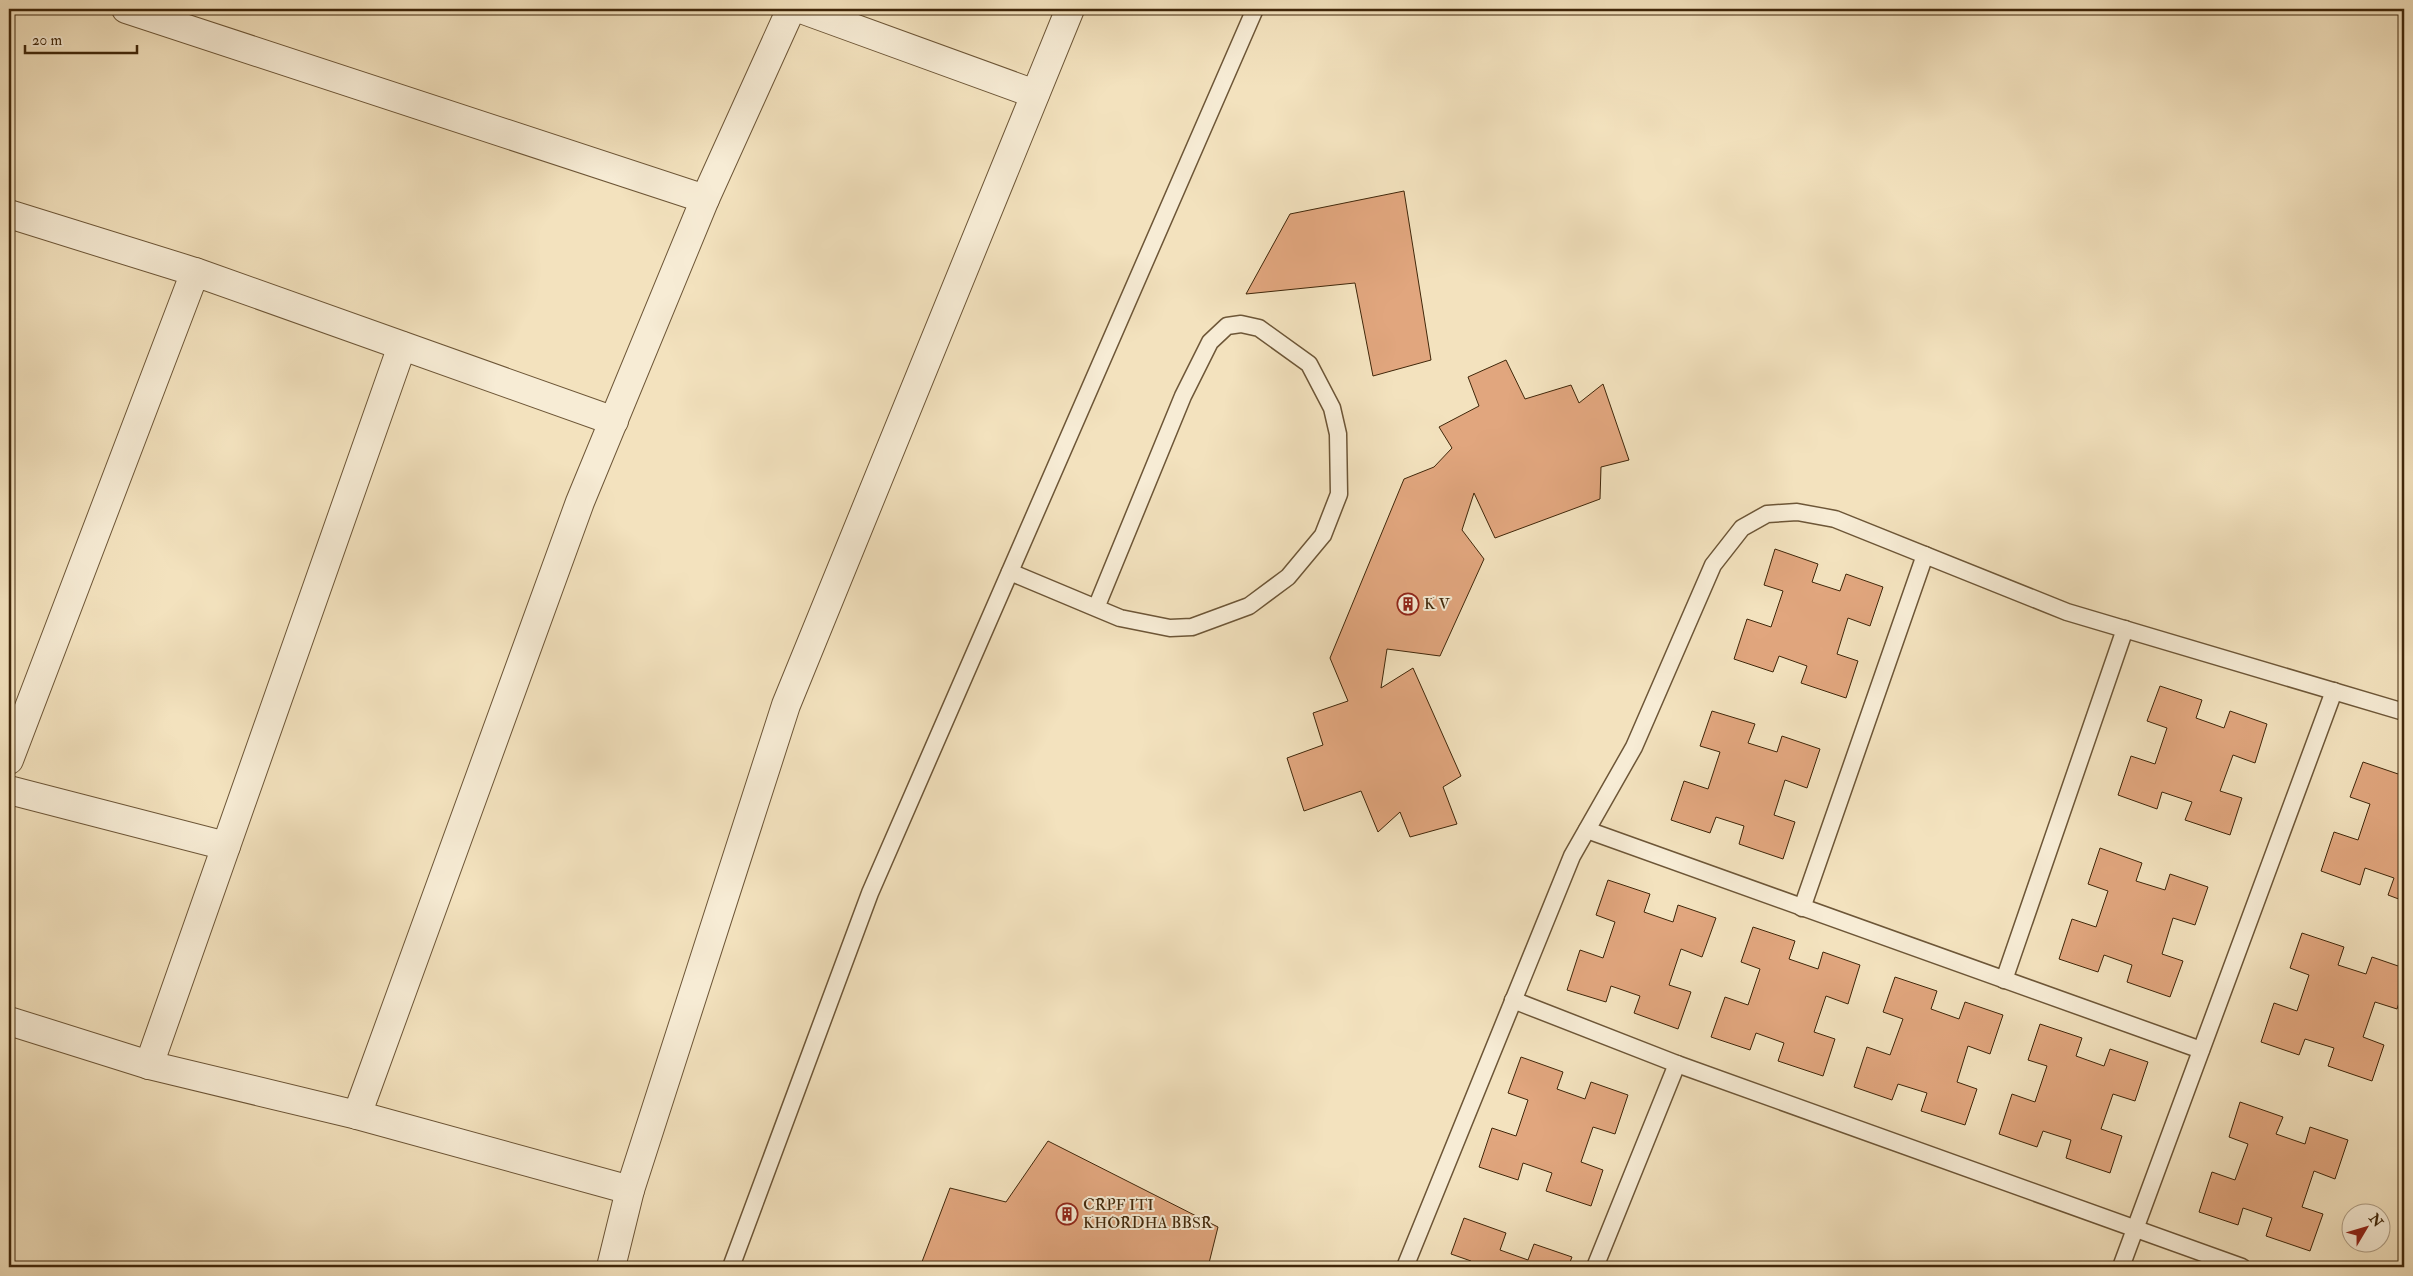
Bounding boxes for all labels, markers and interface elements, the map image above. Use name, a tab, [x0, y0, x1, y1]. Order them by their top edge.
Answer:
scale bar	[25, 22, 138, 54]
text: 20 m	[32, 31, 62, 50]
building icon: K V	[1396, 592, 1420, 616]
place label: K V	[1424, 594, 1451, 614]
place label: CRPF ITI KHORDHA BBSR	[1083, 1195, 1213, 1233]
building icon: CRPF ITI KHORDHA BBSR	[1055, 1202, 1079, 1226]
north arrow	[2340, 1204, 2390, 1254]
text: N	[2365, 1209, 2387, 1231]

